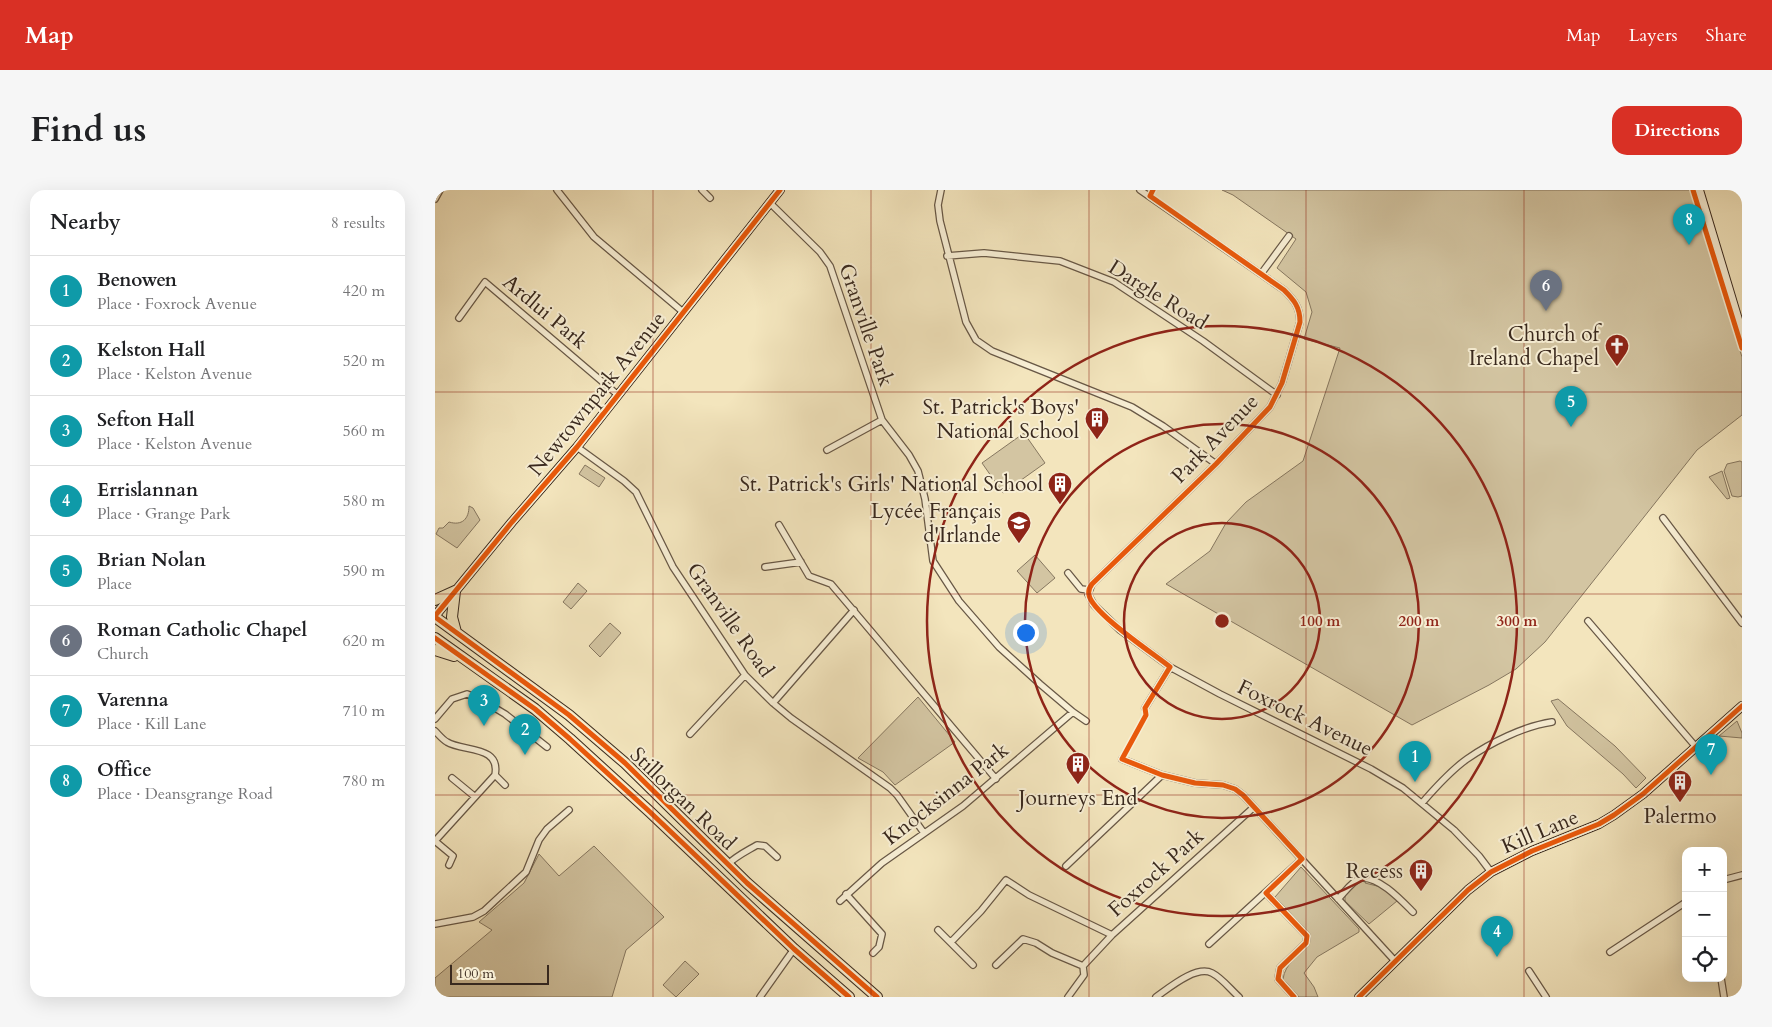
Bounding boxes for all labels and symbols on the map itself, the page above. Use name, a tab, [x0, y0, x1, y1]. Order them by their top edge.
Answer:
pin: 8	[1673, 204, 1705, 245]
street label: Dargle Road	[1103, 253, 1213, 337]
street label: Granville Park	[831, 260, 901, 391]
street label: Ardlui Park	[496, 268, 594, 357]
pin: 6	[1530, 270, 1562, 311]
street label: Newtownpark Avenue	[522, 306, 672, 482]
place label: Church of Ireland Chapel	[1469, 320, 1603, 373]
church icon: Church of Ireland Chapel	[1604, 333, 1630, 367]
pin: 5	[1555, 386, 1587, 427]
street label: Park Avenue	[1165, 388, 1265, 490]
place label: St. Patrick's Boys' National School	[922, 393, 1079, 446]
building icon: St. Patrick's Boys' National School	[1084, 406, 1110, 440]
place label: St. Patrick's Girls' National School	[739, 470, 1043, 499]
building icon: St. Patrick's Girls' National School	[1047, 471, 1073, 505]
place label: Lycée Français d'Irlande	[871, 497, 1001, 550]
school or university icon: Lycée Français d'Irlande	[1006, 510, 1032, 544]
street label: Granville Road	[680, 557, 780, 683]
text: 100 m	[1300, 611, 1341, 631]
text: 200 m	[1399, 611, 1440, 631]
text: 300 m	[1497, 611, 1538, 631]
centre of rings	[1213, 612, 1231, 630]
your location	[1013, 620, 1039, 646]
street label: Foxrock Avenue	[1232, 673, 1378, 763]
pin: 3	[468, 685, 500, 726]
pin: 2	[509, 714, 541, 755]
pin: 7	[1695, 734, 1727, 775]
street label: Knocksinna Park	[877, 735, 1015, 852]
street label: Stillorgan Road	[624, 741, 742, 857]
pin: 1	[1399, 741, 1431, 782]
building icon: Journeys End	[1065, 751, 1091, 785]
building icon: Palermo	[1667, 769, 1693, 803]
place label: Journeys End	[1016, 784, 1137, 813]
place label: Palermo	[1643, 802, 1717, 831]
street label: Kill Lane	[1497, 803, 1583, 861]
street label: Foxrock Park	[1102, 822, 1211, 924]
place label: Recess	[1346, 857, 1403, 886]
building icon: Recess	[1408, 858, 1434, 892]
pin: 4	[1481, 916, 1513, 957]
scale bar	[450, 962, 549, 985]

